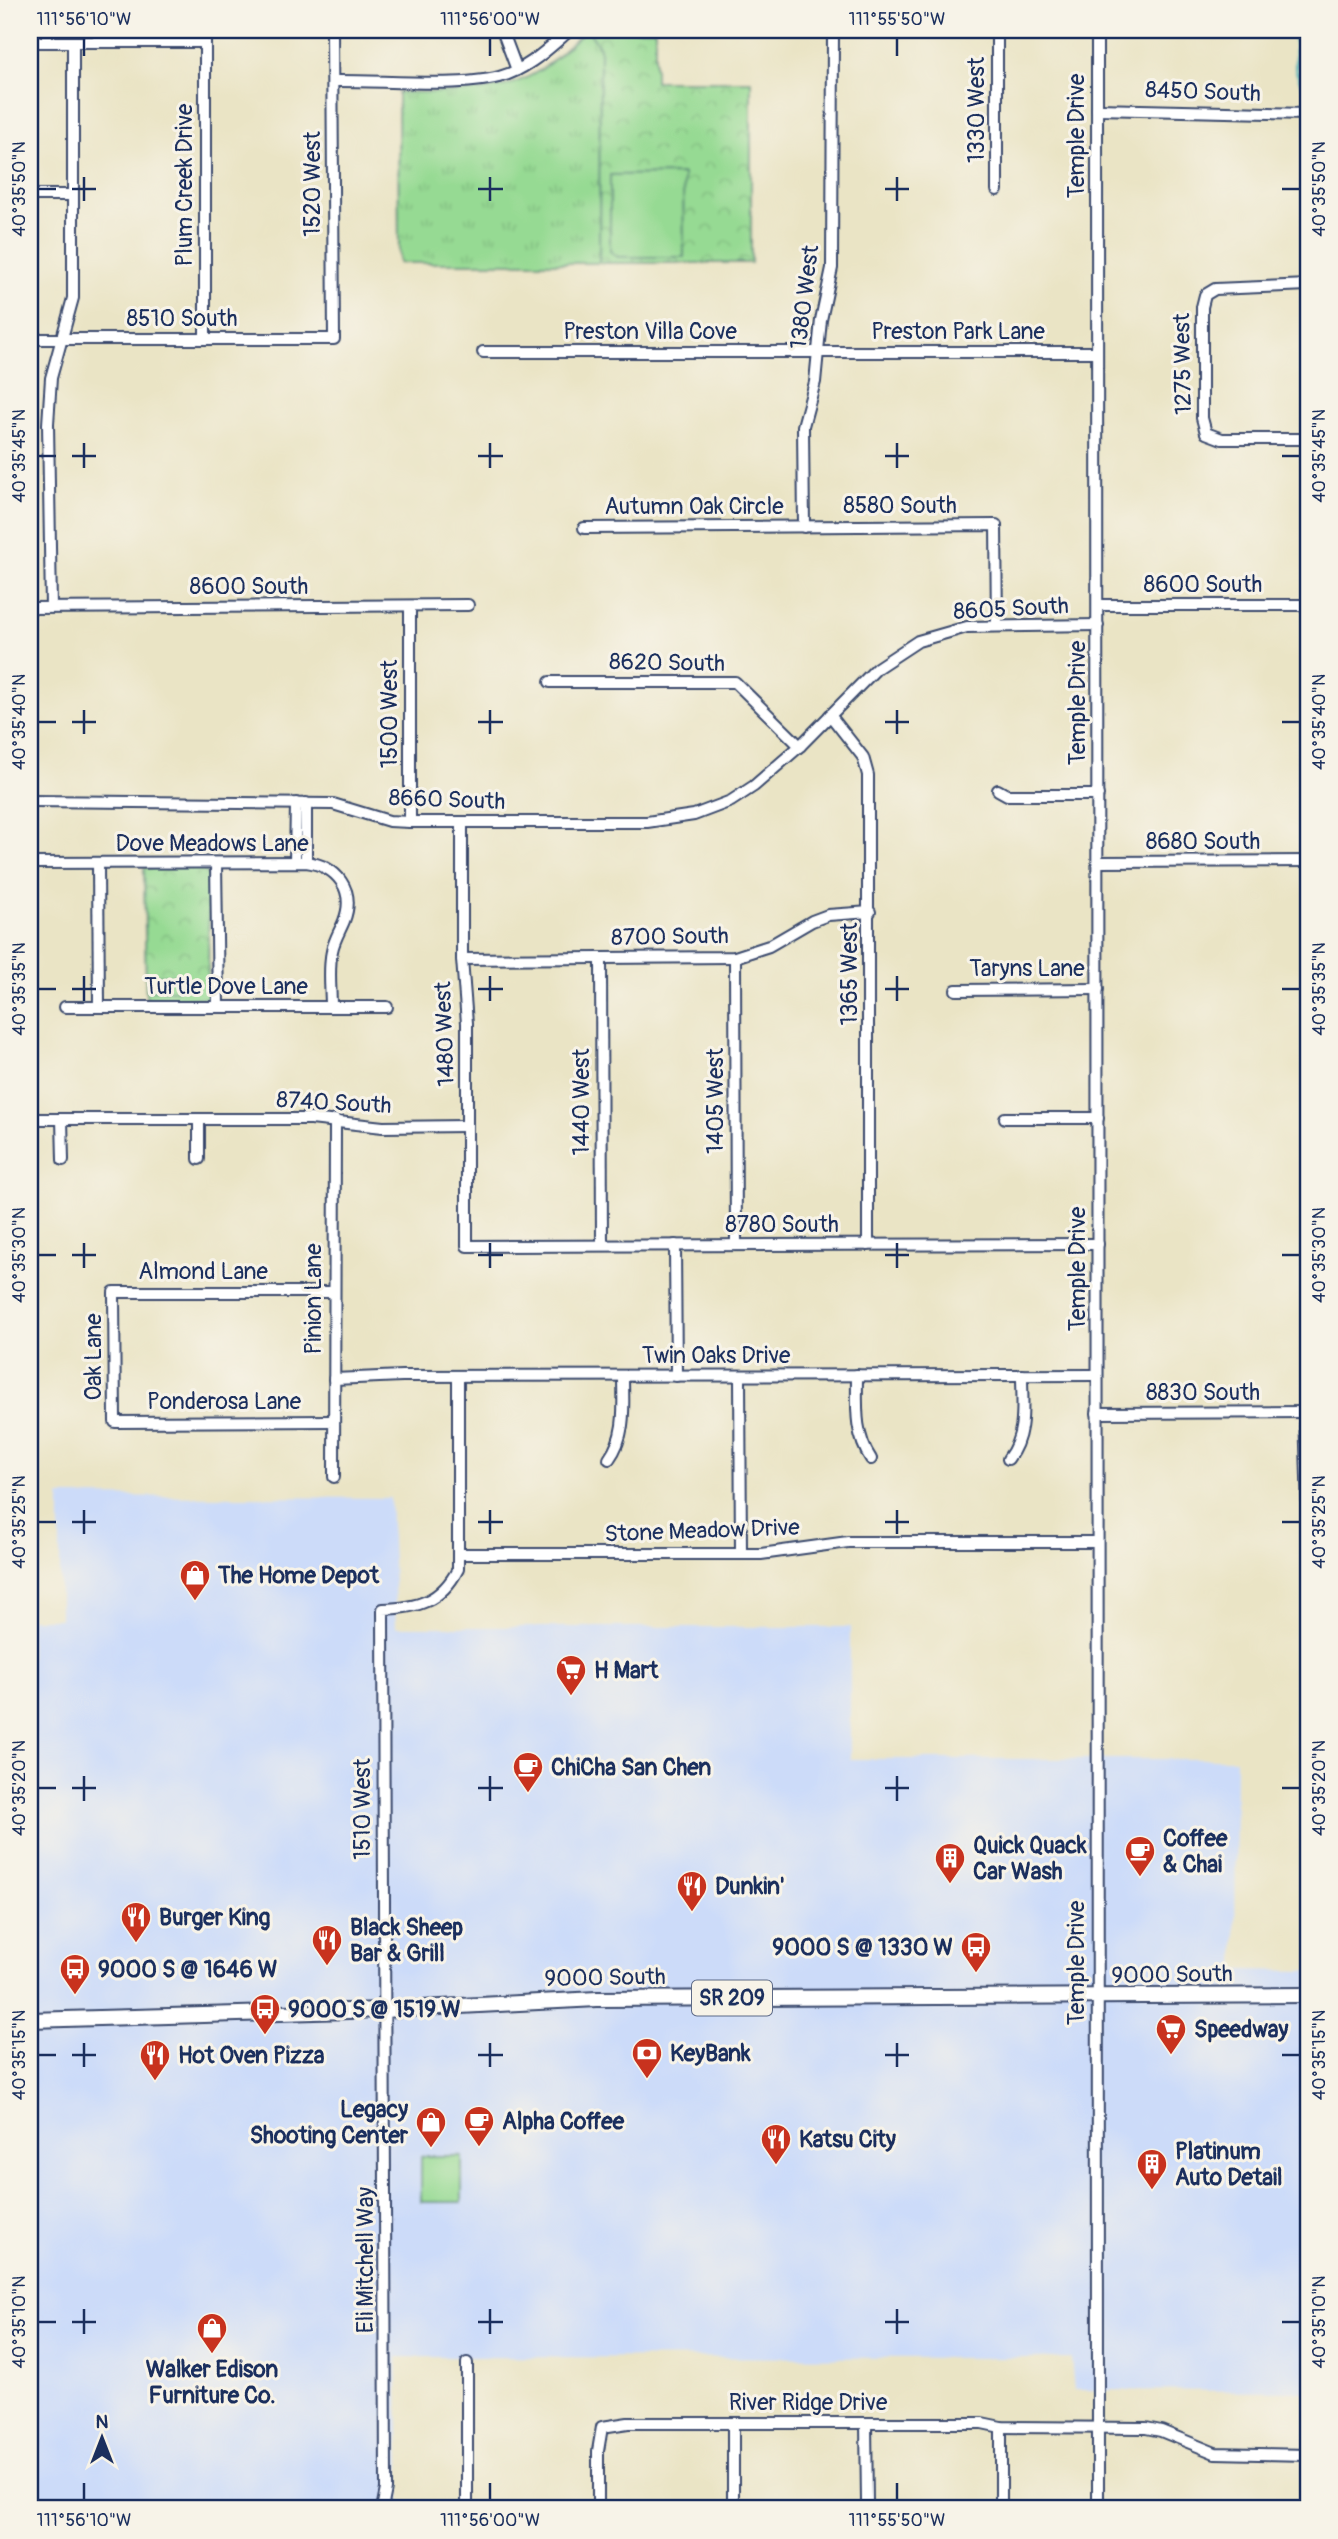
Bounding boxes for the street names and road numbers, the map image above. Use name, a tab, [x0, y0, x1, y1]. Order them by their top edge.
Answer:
street label: 1330 West	[962, 56, 991, 163]
street label: Temple Drive	[1062, 73, 1091, 198]
street label: 8450 South	[1145, 75, 1261, 108]
street label: Plum Creek Drive	[170, 103, 199, 266]
street label: 1520 West	[298, 131, 327, 237]
street label: 1380 West	[784, 243, 825, 351]
street label: 8510 South	[126, 304, 238, 333]
street label: 1275 West	[1167, 312, 1198, 415]
street label: Preston Villa Cove	[563, 317, 738, 346]
street label: Preston Park Lane	[871, 317, 1045, 346]
street label: 8580 South	[843, 491, 957, 520]
street label: Autumn Oak Circle	[604, 492, 784, 521]
street label: 8600 South	[1144, 570, 1262, 599]
street label: 8600 South	[190, 572, 308, 601]
street label: 8605 South	[953, 591, 1069, 626]
street label: Temple Drive	[1063, 640, 1092, 765]
street label: 8620 South	[609, 647, 725, 678]
street label: 1500 West	[375, 659, 404, 768]
street label: 8660 South	[388, 783, 506, 816]
street label: 8680 South	[1146, 827, 1260, 856]
street label: Dove Meadows Lane	[115, 829, 309, 858]
street label: 8700 South	[611, 921, 729, 952]
street label: 1365 West	[835, 922, 864, 1026]
street label: Taryns Lane	[969, 954, 1085, 983]
street label: Turtle Dove Lane	[144, 972, 309, 1001]
street label: 1480 West	[428, 980, 461, 1087]
street label: 1405 West	[701, 1047, 730, 1154]
street label: 1440 West	[567, 1048, 596, 1155]
street label: 8740 South	[276, 1085, 392, 1120]
street label: Temple Drive	[1063, 1206, 1092, 1331]
street label: 8780 South	[725, 1210, 839, 1239]
street label: Pinion Lane	[299, 1243, 328, 1355]
street label: Almond Lane	[138, 1257, 268, 1286]
street label: Oak Lane	[79, 1313, 108, 1401]
street label: Twin Oaks Drive	[642, 1341, 791, 1370]
street label: 8830 South	[1146, 1378, 1260, 1407]
street label: Ponderosa Lane	[147, 1387, 302, 1416]
street label: Stone Meadow Drive	[604, 1513, 801, 1548]
street label: 1510 West	[348, 1757, 377, 1860]
street label: Temple Drive	[1062, 1900, 1091, 2025]
street label: 9000 South	[1111, 1959, 1233, 1990]
street label: 9000 South	[544, 1962, 666, 1993]
road number: SR 209	[692, 1980, 772, 2016]
street label: Eli Mitchell Way	[351, 2187, 380, 2333]
street label: River Ridge Drive	[729, 2388, 888, 2417]

